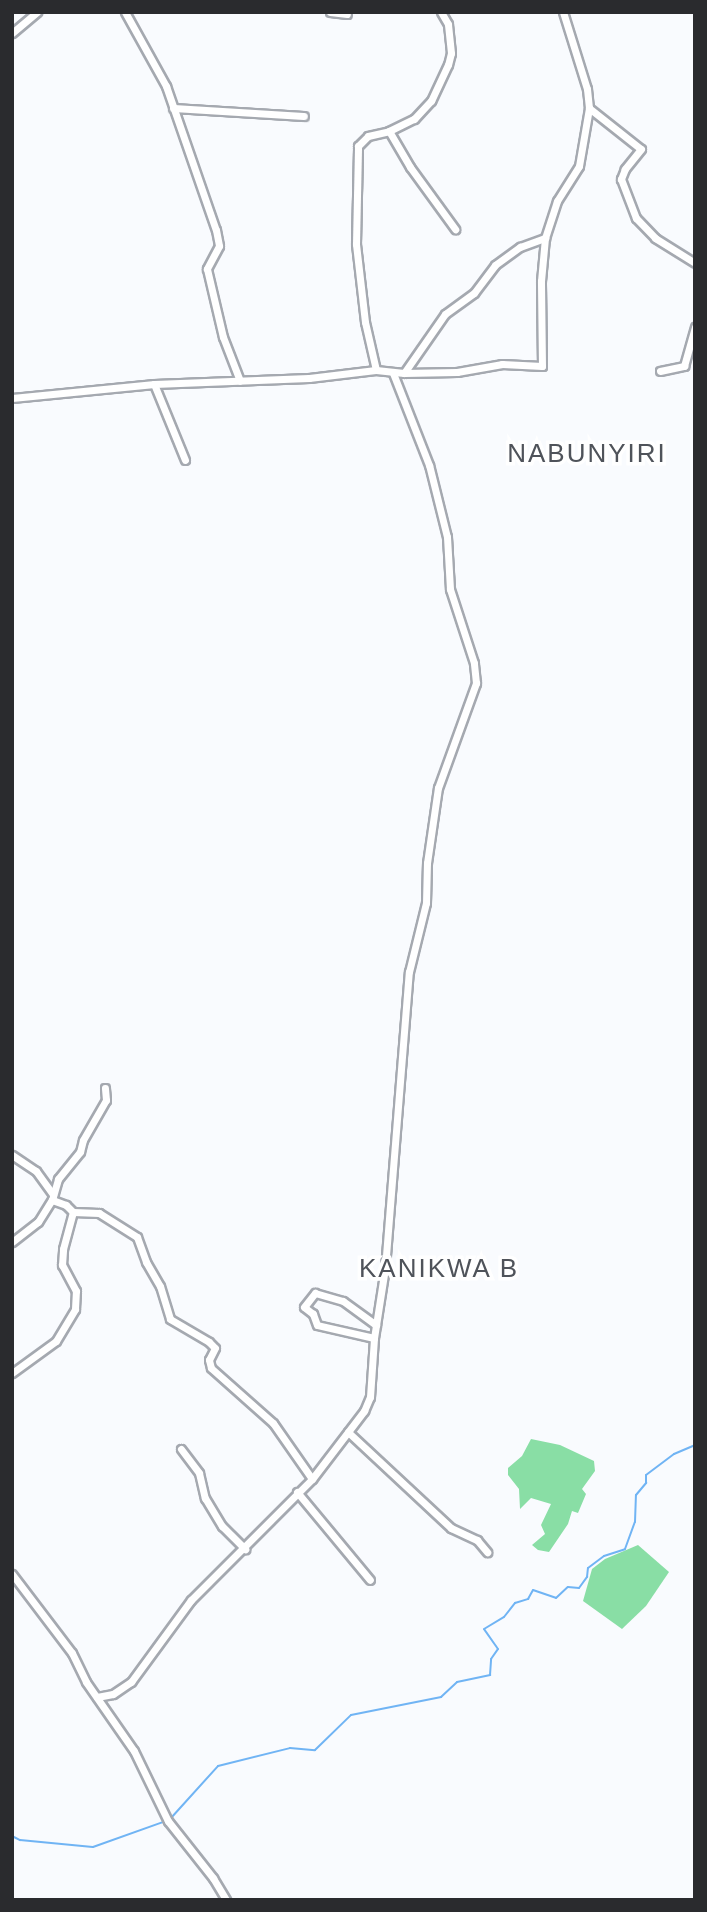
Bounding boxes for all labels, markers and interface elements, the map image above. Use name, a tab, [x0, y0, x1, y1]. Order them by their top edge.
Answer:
district label: NABUNYIRI	[508, 438, 666, 470]
district label: KANIKWA B	[359, 1253, 519, 1285]

